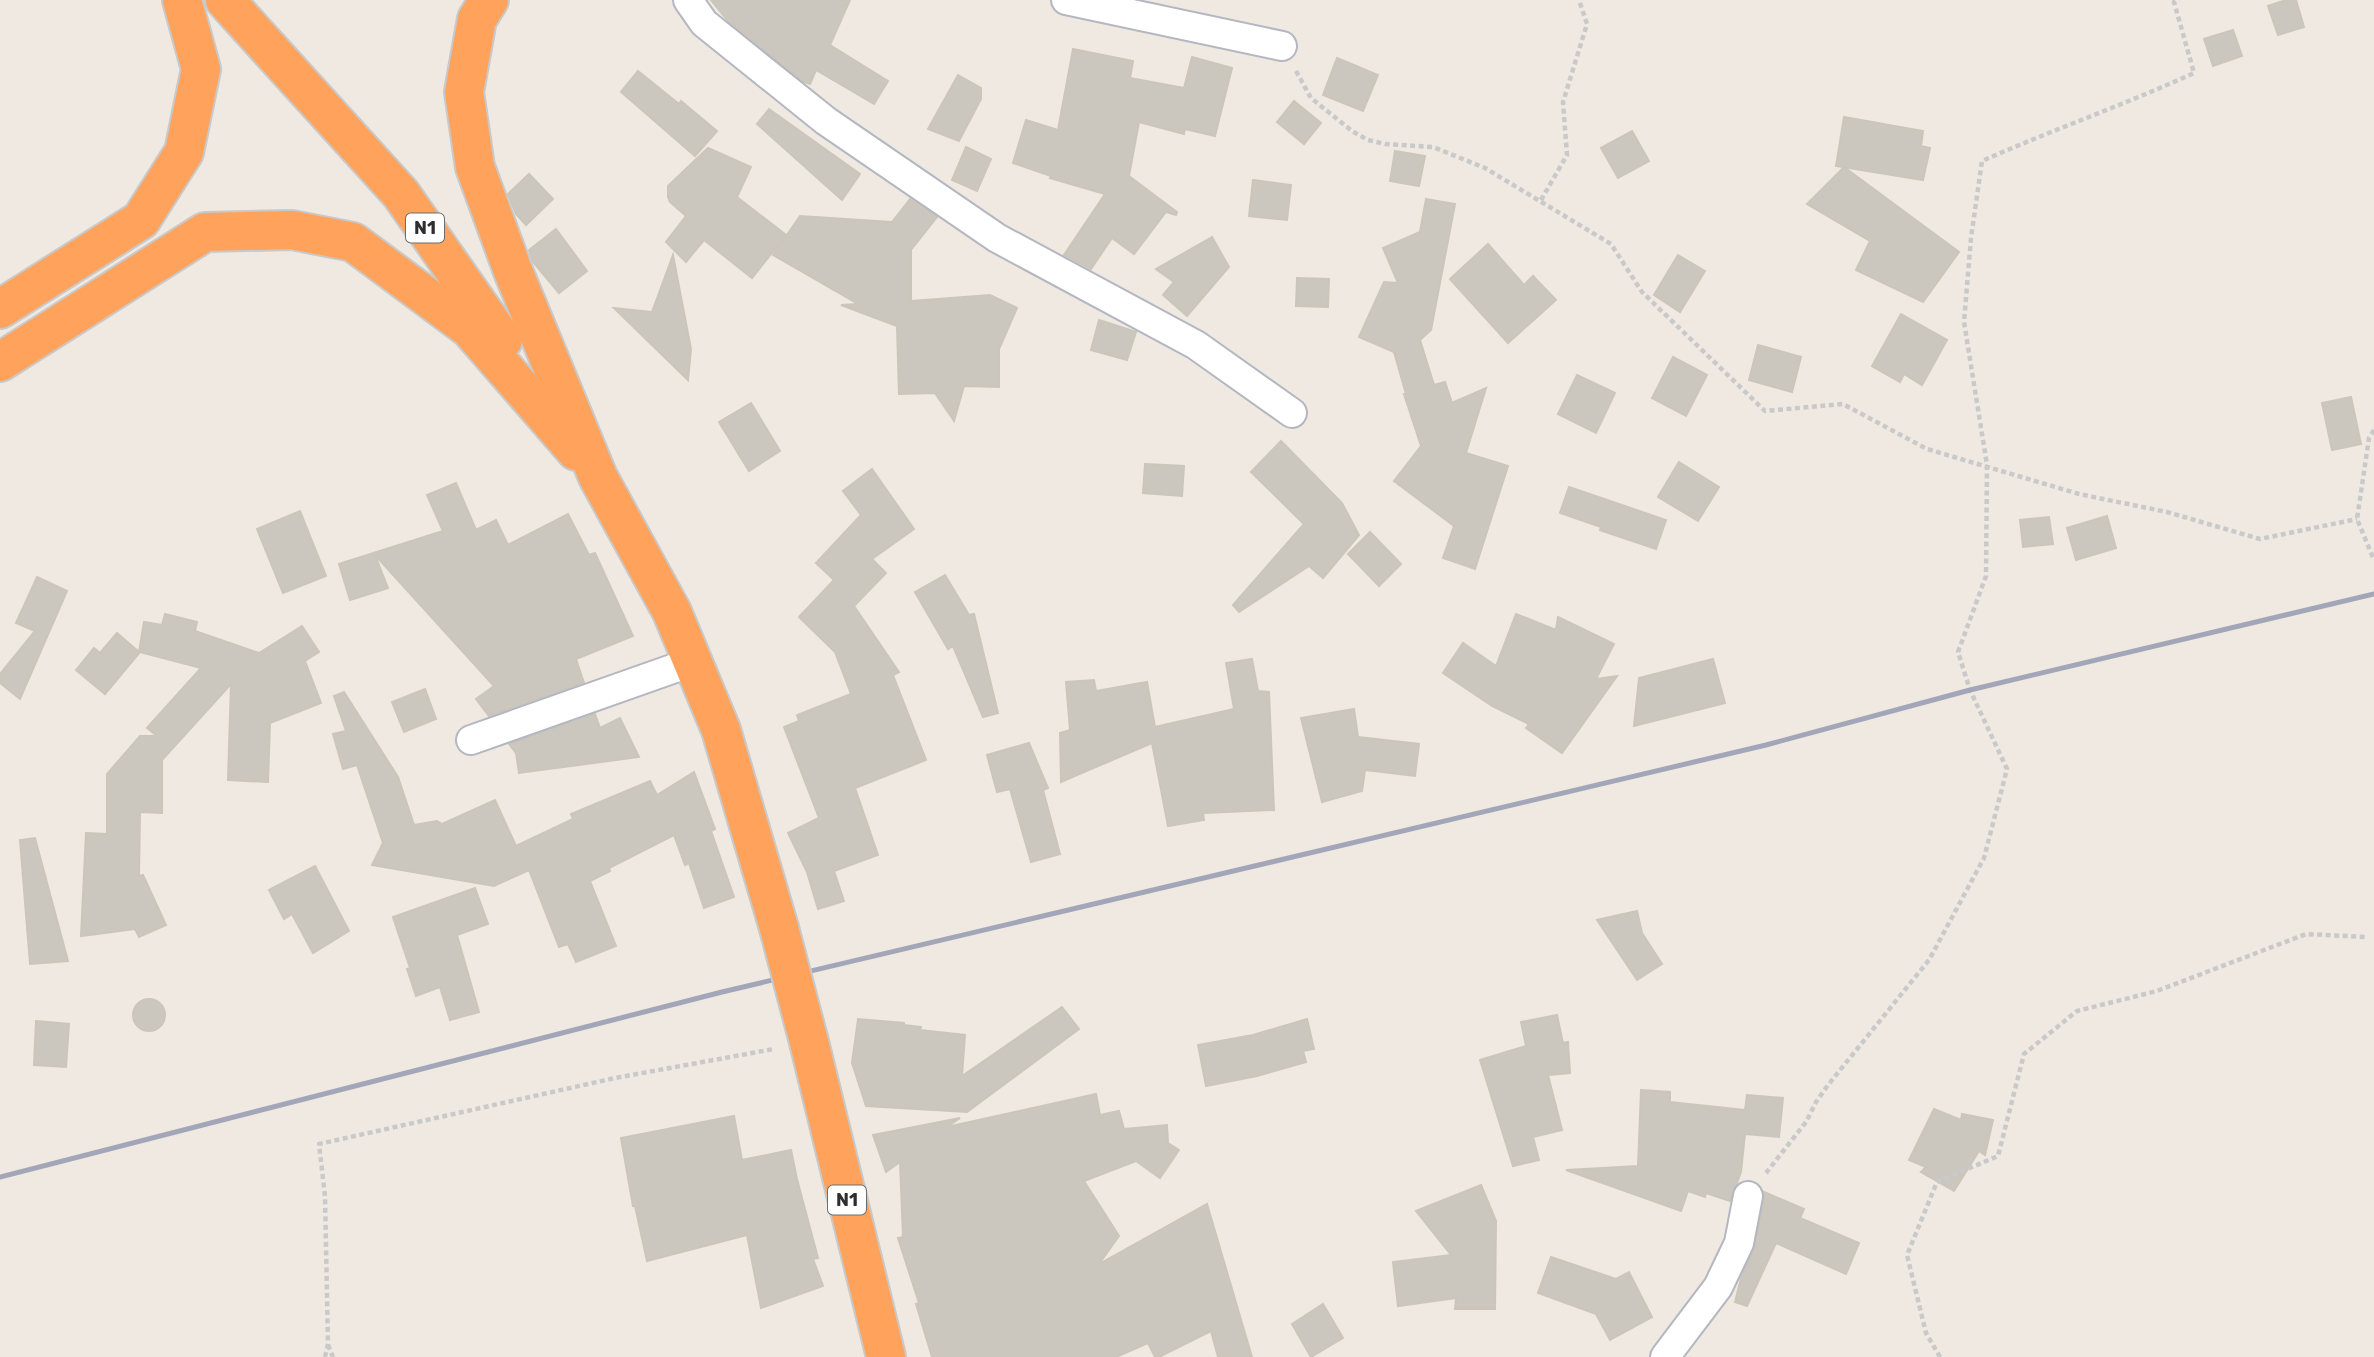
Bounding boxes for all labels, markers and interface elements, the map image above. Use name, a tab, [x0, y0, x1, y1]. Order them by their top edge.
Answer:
road number: N1	[406, 213, 444, 242]
road number: N1	[828, 1185, 866, 1214]

